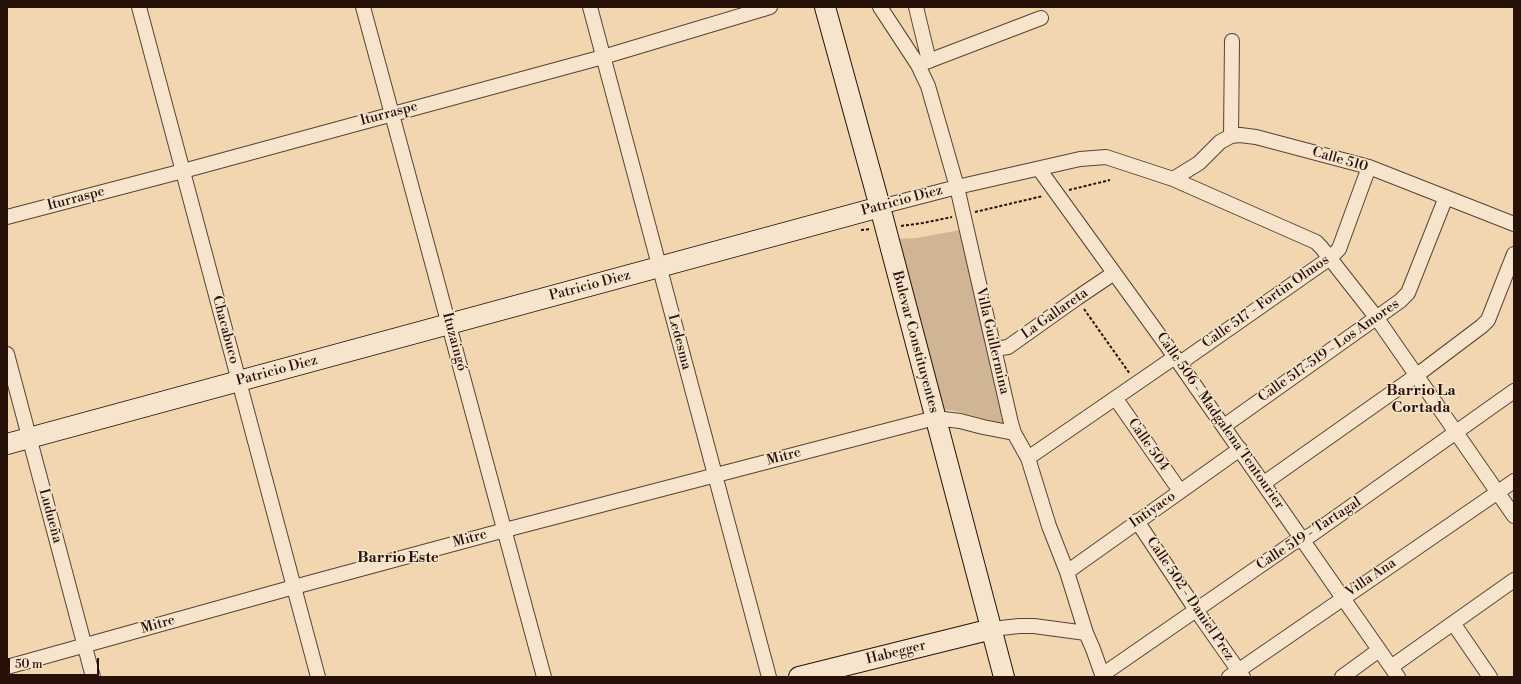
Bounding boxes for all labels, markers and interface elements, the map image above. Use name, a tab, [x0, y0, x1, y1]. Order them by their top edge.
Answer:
street label: Iturraspe	[358, 98, 420, 130]
street label: Calle 510	[1310, 144, 1370, 176]
street label: Patricio Diez	[859, 182, 945, 220]
street label: Iturraspe	[45, 183, 107, 215]
street label: Calle 517 - Fortin Olmos	[1199, 252, 1333, 352]
street label: Patricio Diez	[547, 267, 633, 305]
street label: Bulevar Constituyentes	[888, 269, 942, 415]
street label: La Gallareta	[1019, 285, 1091, 343]
street label: Villa Guillermina	[972, 286, 1012, 396]
street label: Chacabuco	[208, 294, 242, 366]
street label: Calle 517-519 - Los Amores	[1255, 296, 1403, 406]
street label: Ituzaingó	[438, 311, 470, 373]
street label: Ledesma	[664, 312, 694, 372]
street label: Calle 506 - Madgalena Tentourier	[1152, 329, 1288, 513]
street label: Patricio Diez	[234, 352, 320, 390]
district label: Barrio La Cortada	[1386, 382, 1456, 417]
street label: Calle 504	[1124, 415, 1172, 475]
street label: Mitre	[765, 444, 803, 470]
street label: Ludueña	[35, 487, 65, 545]
street label: Intiyaco	[1127, 488, 1179, 532]
street label: Calle 519 - Tartagal	[1254, 494, 1364, 574]
street label: Mitre	[451, 526, 489, 552]
street label: Calle 502 - Daniel Prez	[1142, 534, 1238, 664]
district label: Barrio Este	[357, 549, 439, 567]
street label: Villa Ana	[1343, 555, 1399, 601]
street label: Mitre	[139, 612, 177, 638]
street label: Habegger	[864, 637, 928, 669]
scale bar	[10, 650, 101, 676]
text: 50 m	[15, 657, 43, 672]

